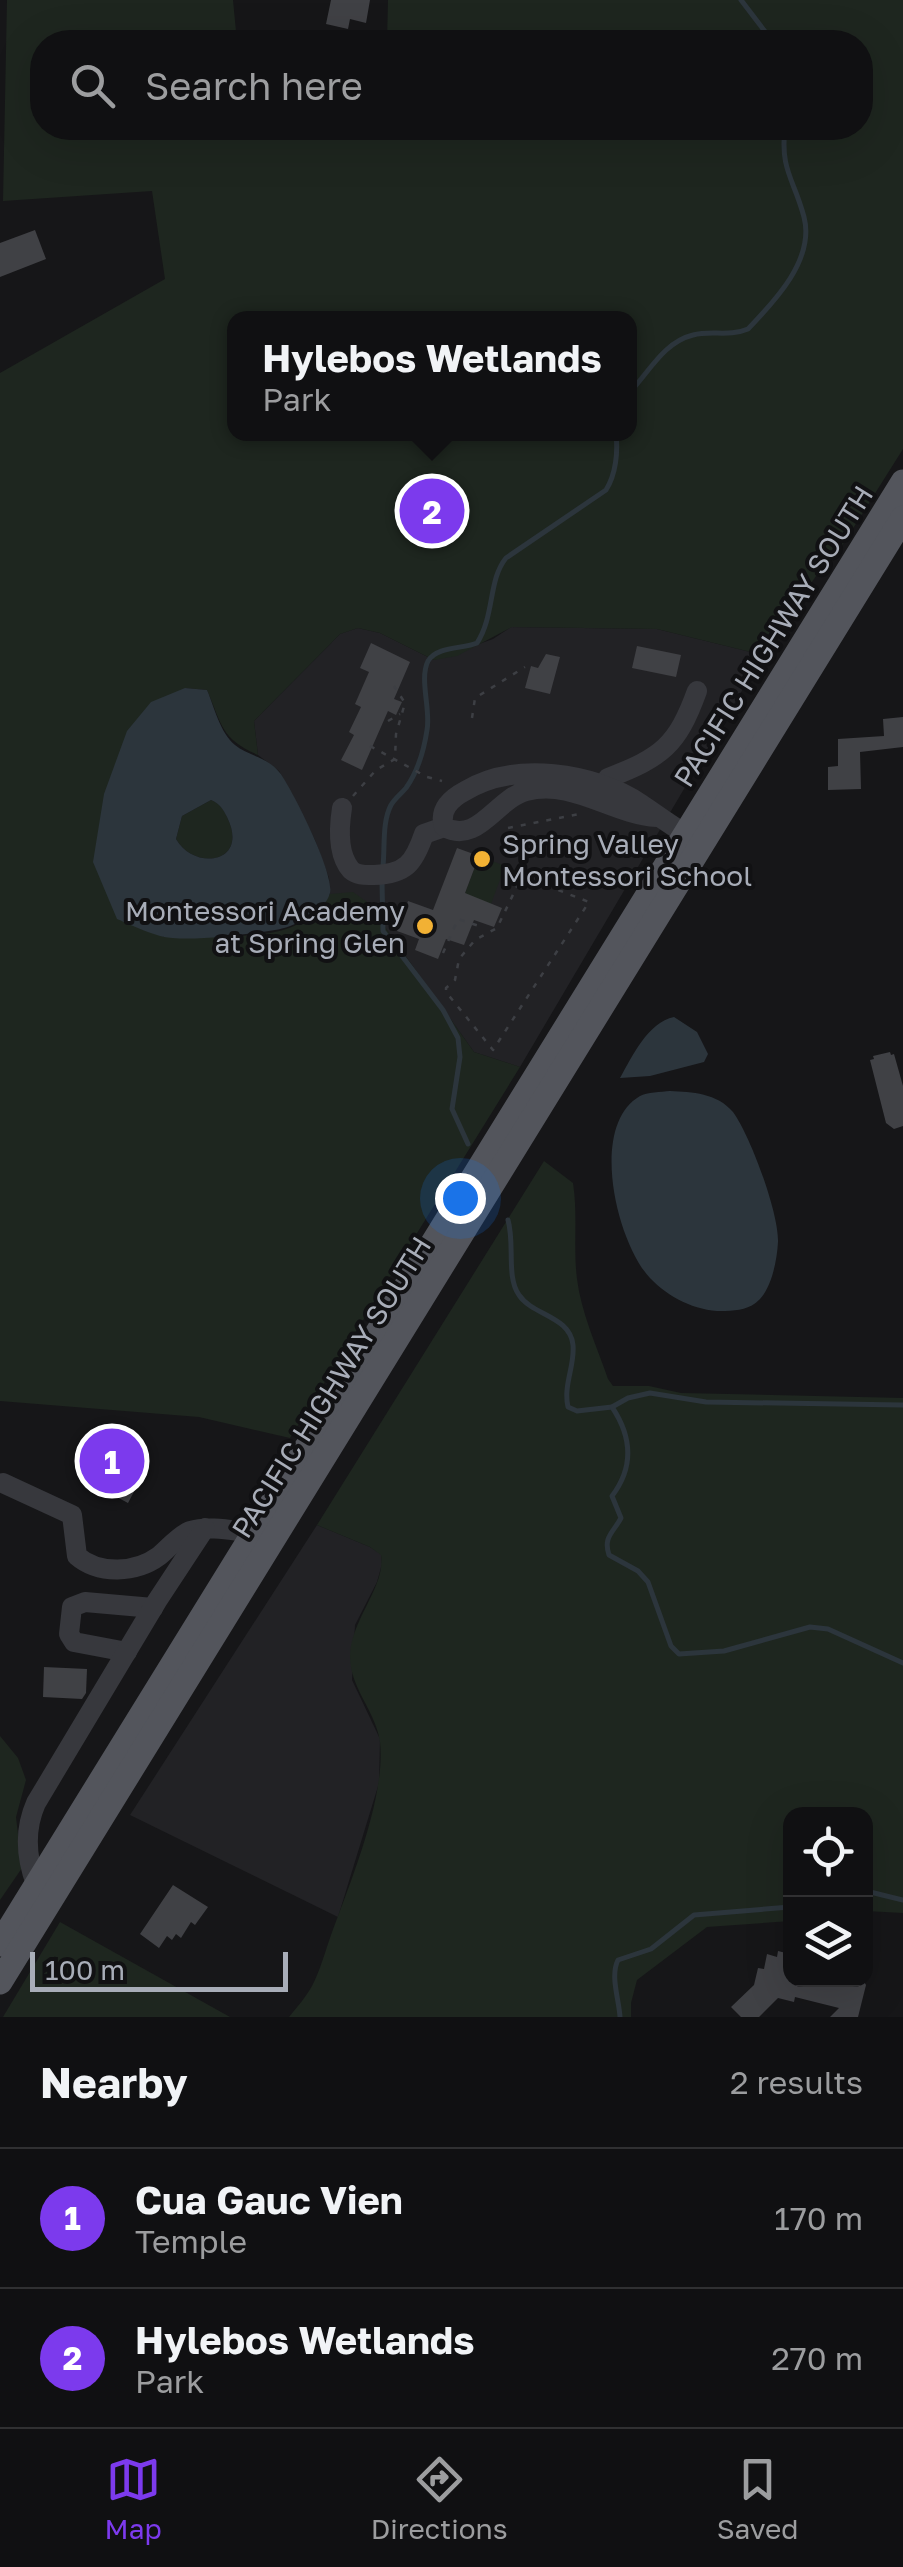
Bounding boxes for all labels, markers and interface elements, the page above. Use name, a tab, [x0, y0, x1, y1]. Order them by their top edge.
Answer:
search box	[30, 30, 873, 140]
icon: search	[65, 58, 120, 113]
text: Search here	[145, 63, 363, 108]
popup	[227, 311, 637, 441]
text: Hylebos Wetlands	[262, 335, 602, 380]
text: Park	[262, 380, 332, 418]
pin: 2	[400, 474, 464, 548]
street label: PACIFIC HIGHWAY SOUTH	[667, 479, 879, 793]
place label: Spring Valley Montessori School	[502, 827, 752, 892]
marker: Spring Valley Montessori School	[471, 848, 493, 870]
place label: Montessori Academy at Spring Glen	[125, 894, 405, 959]
marker: Montessori Academy at Spring Glen	[414, 915, 436, 937]
your location	[435, 1173, 486, 1224]
street label: PACIFIC HIGHWAY SOUTH	[225, 1230, 437, 1544]
pin: 1	[80, 1424, 144, 1498]
map controls	[783, 1807, 873, 1987]
button: locate	[783, 1807, 873, 1897]
button: layers	[783, 1897, 873, 1987]
scale bar	[30, 1947, 288, 1992]
text: 100 m	[45, 1953, 125, 1986]
text: Nearby	[40, 2057, 188, 2107]
text: 2 results	[730, 2063, 863, 2101]
text: Cua Gauc Vien	[135, 2177, 403, 2222]
text: 1	[64, 2199, 81, 2237]
text: 170 m	[774, 2199, 863, 2237]
text: Temple	[135, 2222, 247, 2260]
text: Hylebos Wetlands	[135, 2317, 475, 2362]
text: 2	[63, 2339, 82, 2377]
text: 270 m	[771, 2339, 863, 2377]
text: Park	[135, 2362, 204, 2400]
tab: Map	[105, 2452, 162, 2545]
tab: Directions	[371, 2452, 508, 2545]
tab: Saved	[717, 2452, 798, 2545]

